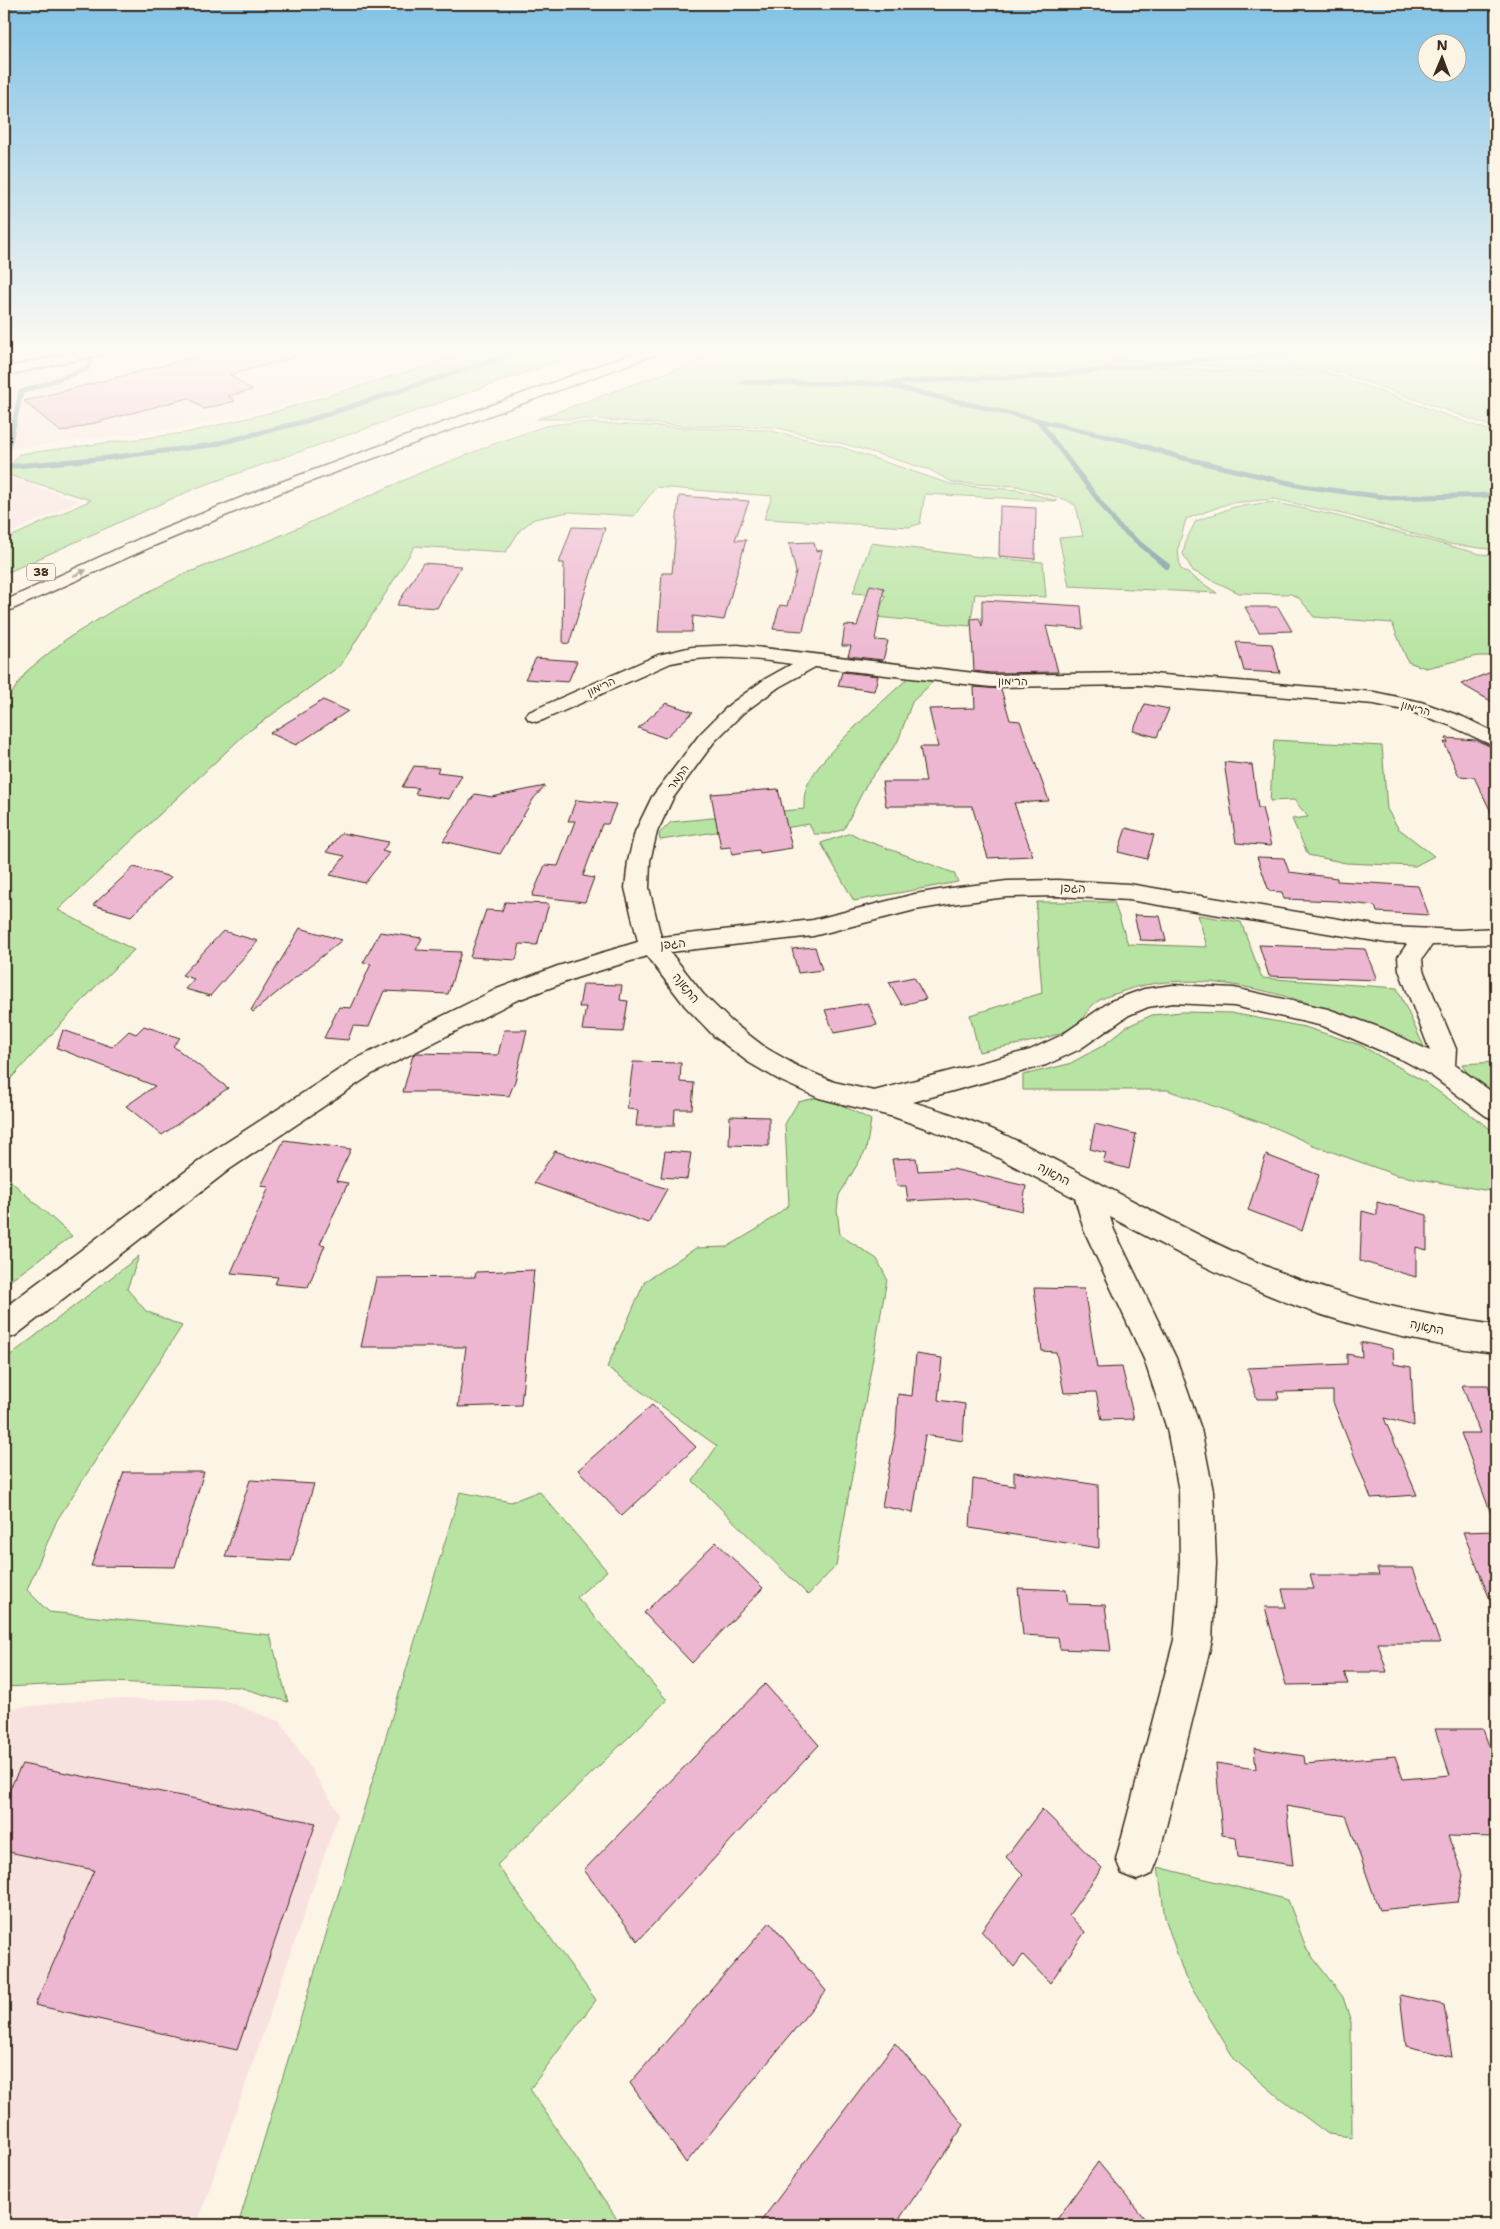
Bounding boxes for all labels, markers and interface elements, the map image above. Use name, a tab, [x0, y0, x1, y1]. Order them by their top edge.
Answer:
north arrow	[1418, 32, 1468, 82]
text: N	[1437, 36, 1448, 54]
road number: 38	[27, 564, 55, 580]
one-way arrow	[73, 569, 87, 577]
street label: הרימון	[585, 673, 618, 700]
street label: הרימון	[998, 674, 1028, 689]
street label: הרימון	[1400, 697, 1432, 720]
street label: התמר	[664, 762, 693, 793]
street label: הגפן	[1060, 880, 1086, 896]
street label: הגפן	[660, 935, 686, 953]
street label: התאנה	[669, 969, 703, 1007]
street label: התאנה	[1035, 1159, 1073, 1189]
street label: התאנה	[1408, 1316, 1446, 1338]

